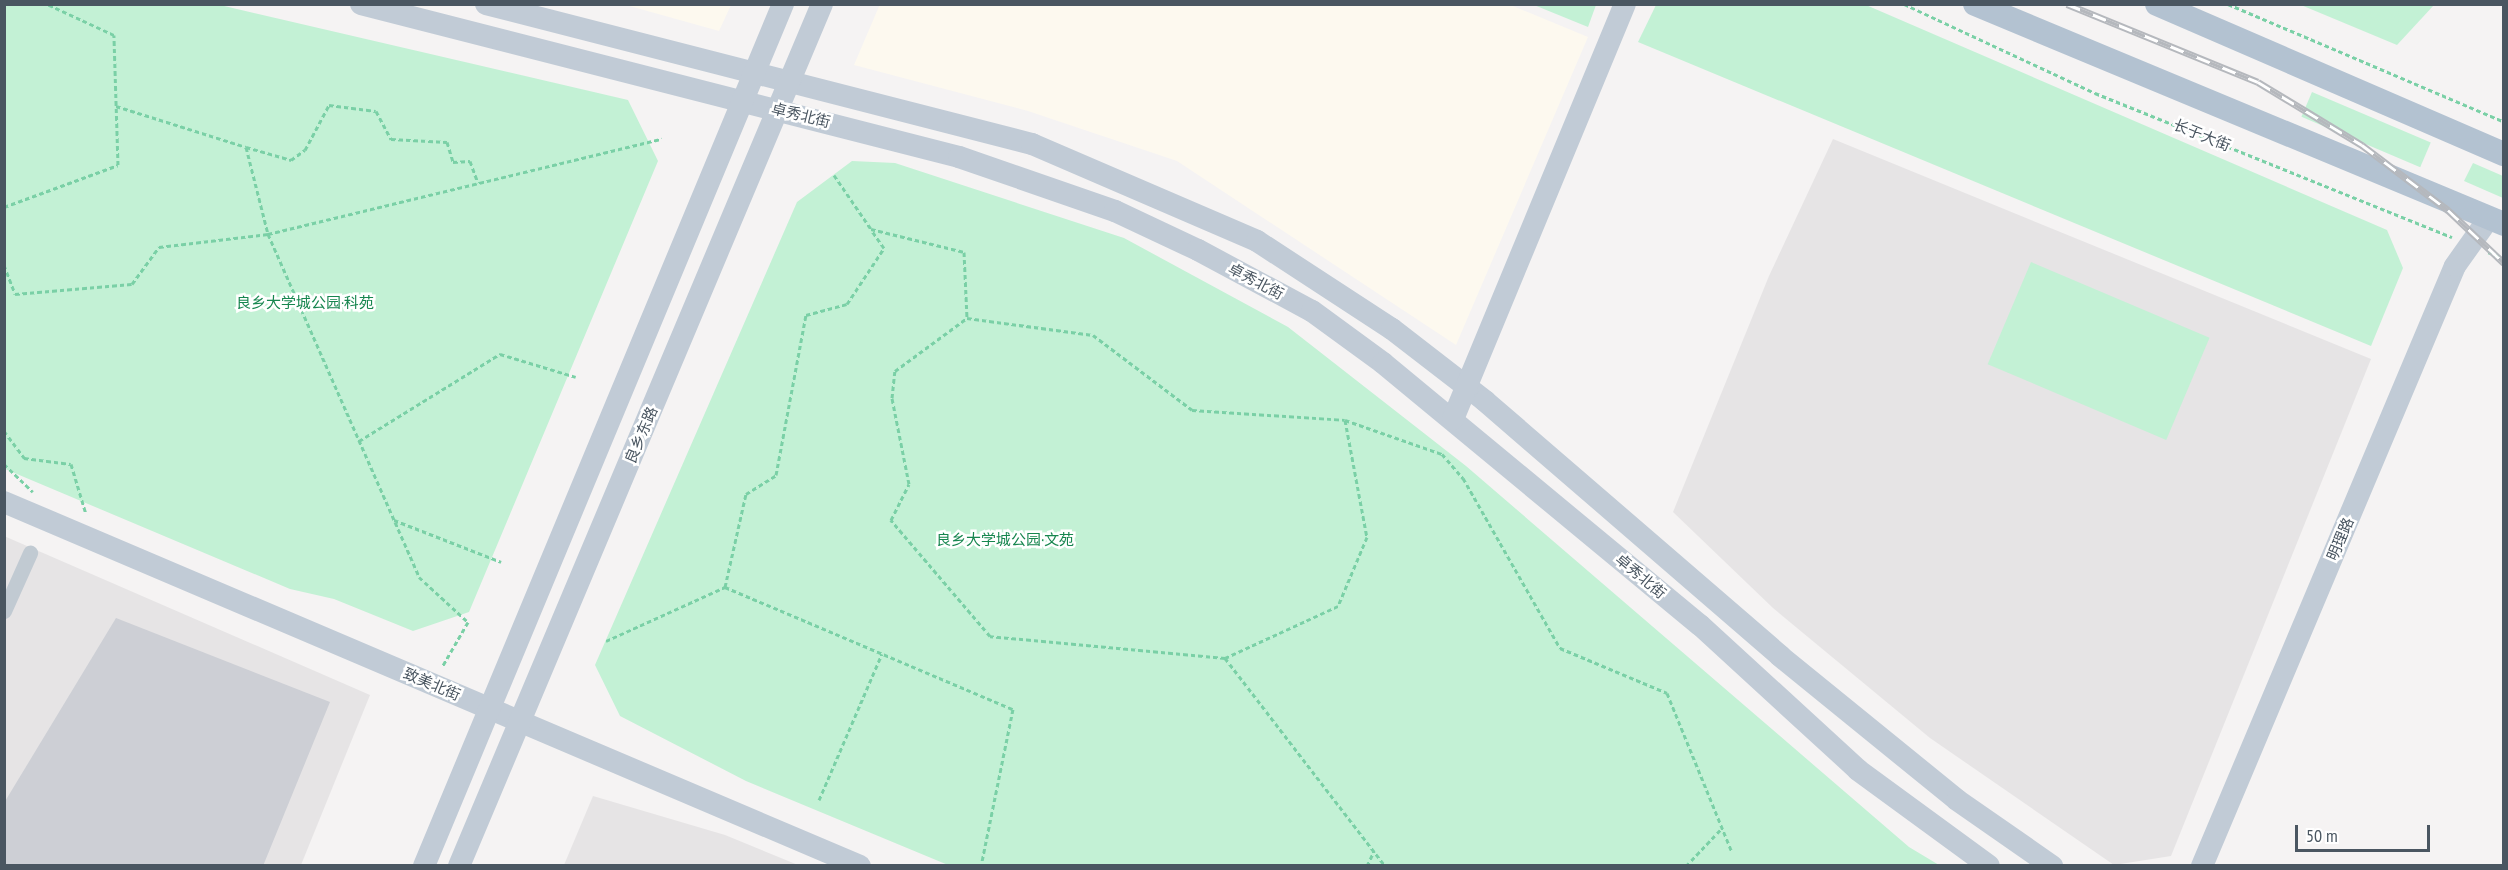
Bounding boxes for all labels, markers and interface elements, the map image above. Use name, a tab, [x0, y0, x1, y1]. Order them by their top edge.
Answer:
street label: 卓秀北街	[770, 99, 832, 131]
street label: 长于大街	[2171, 115, 2233, 155]
street label: 卓秀北街	[1225, 259, 1287, 303]
park label: 良乡大学城公园·科苑	[236, 294, 374, 312]
street label: 良乡东路	[621, 404, 661, 466]
street label: 明理路	[2323, 515, 2357, 563]
park label: 良乡大学城公园·文苑	[936, 531, 1074, 549]
street label: 卓秀北街	[1612, 550, 1670, 602]
street label: 致美北街	[401, 664, 463, 704]
scale bar	[2298, 813, 2433, 851]
text: 50 m	[2306, 824, 2338, 847]

